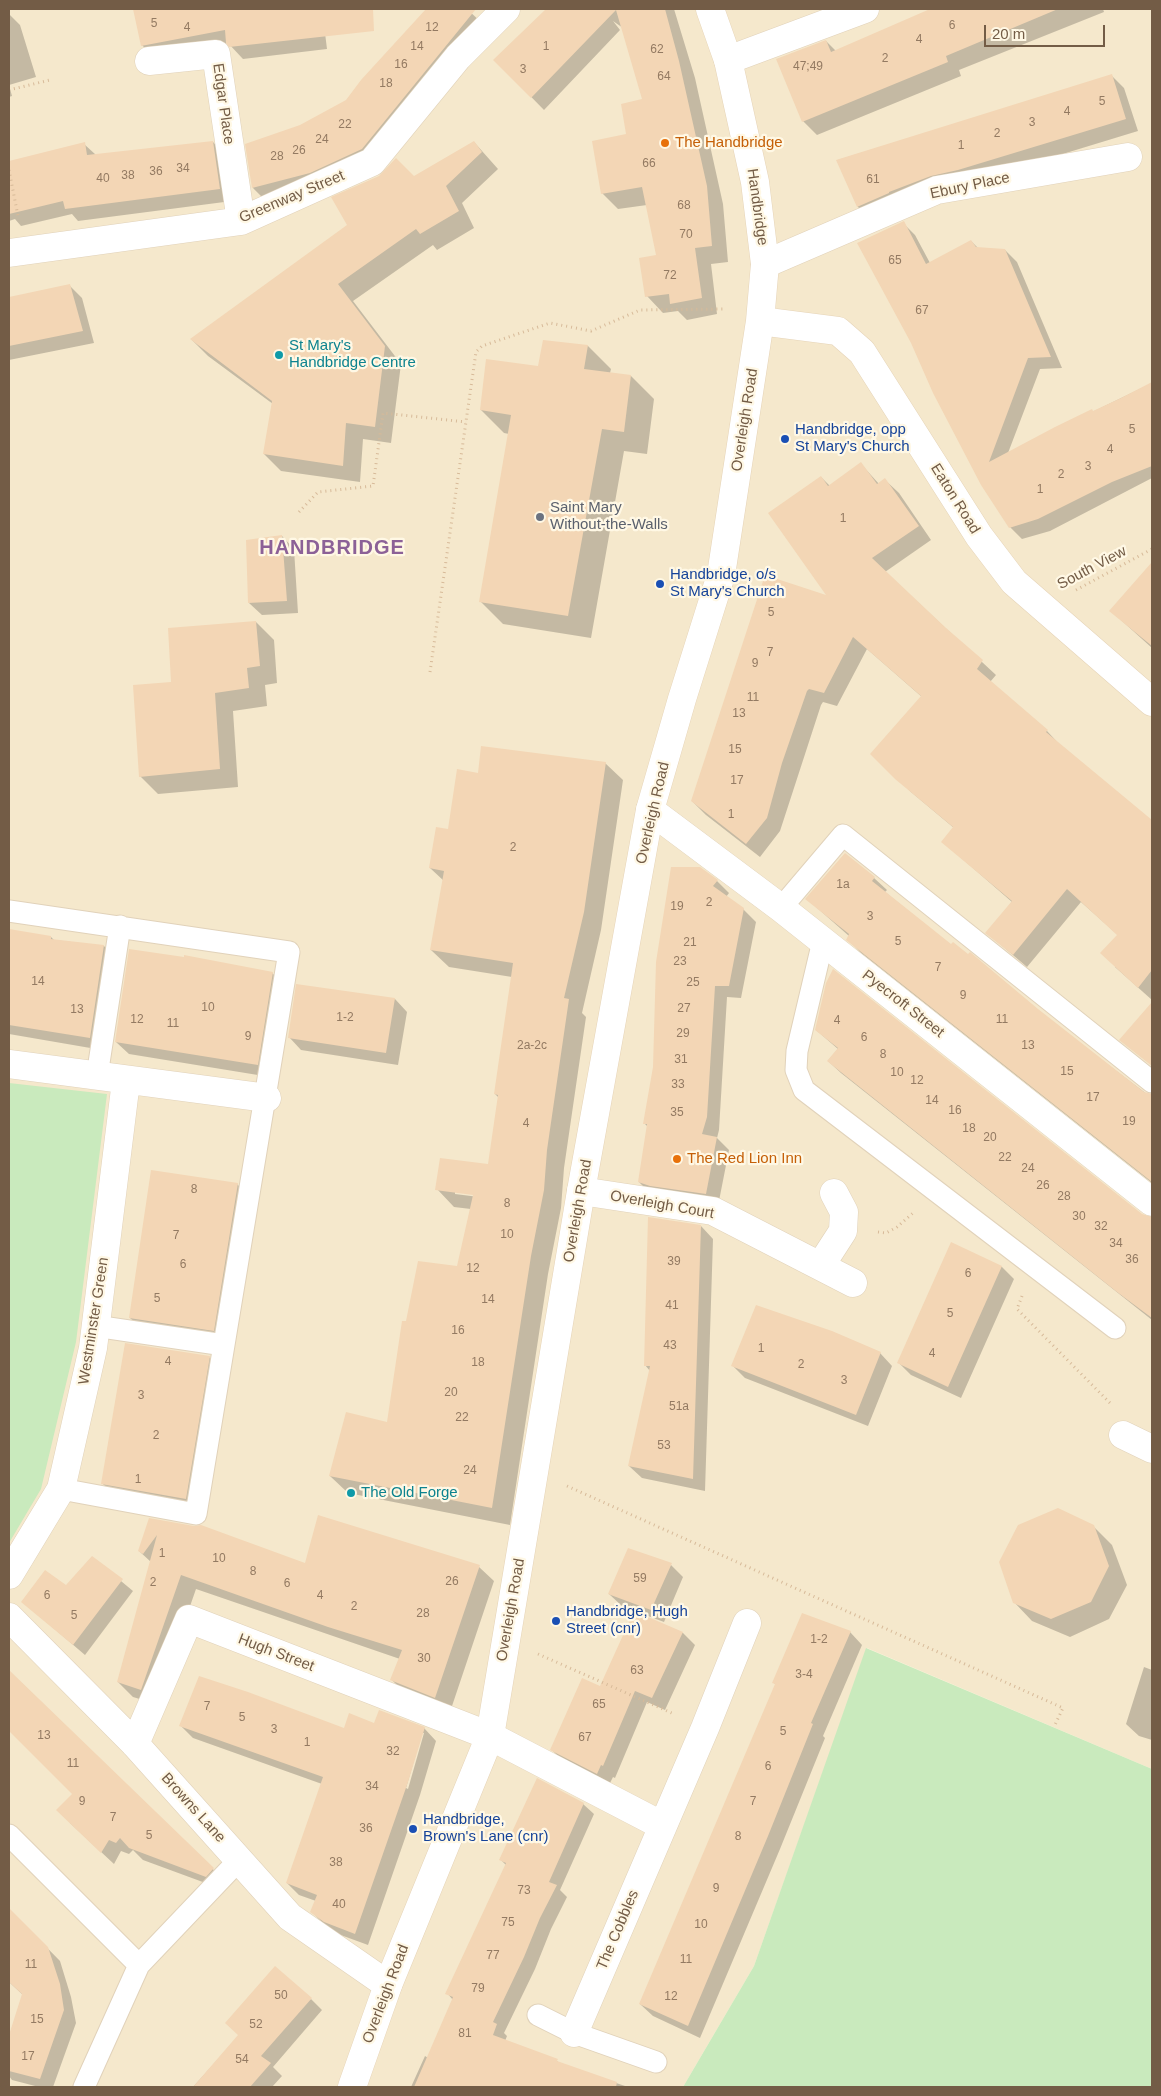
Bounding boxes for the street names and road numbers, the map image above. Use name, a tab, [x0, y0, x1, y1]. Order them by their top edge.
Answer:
street label: Edgar Place	[208, 62, 238, 146]
street label: Greenway Street	[237, 167, 347, 227]
street label: Handbridge	[743, 167, 771, 247]
street label: Ebury Place	[929, 169, 1011, 203]
street label: Overleigh Road	[728, 367, 762, 473]
street label: Eaton Road	[926, 461, 984, 537]
street label: South View	[1054, 542, 1130, 594]
street label: Overleigh Road	[633, 760, 673, 866]
street label: Pyecroft Street	[858, 966, 948, 1042]
street label: Overleigh Road	[560, 1158, 596, 1264]
street label: Overleigh Court	[609, 1187, 715, 1223]
street label: Westminster Green	[75, 1256, 113, 1386]
street label: Overleigh Road	[493, 1557, 529, 1663]
street label: Hugh Street	[235, 1630, 317, 1676]
street label: Browns Lane	[157, 1769, 229, 1847]
street label: The Cobbles	[593, 1887, 643, 1973]
street label: Overleigh Road	[359, 1942, 413, 2046]

